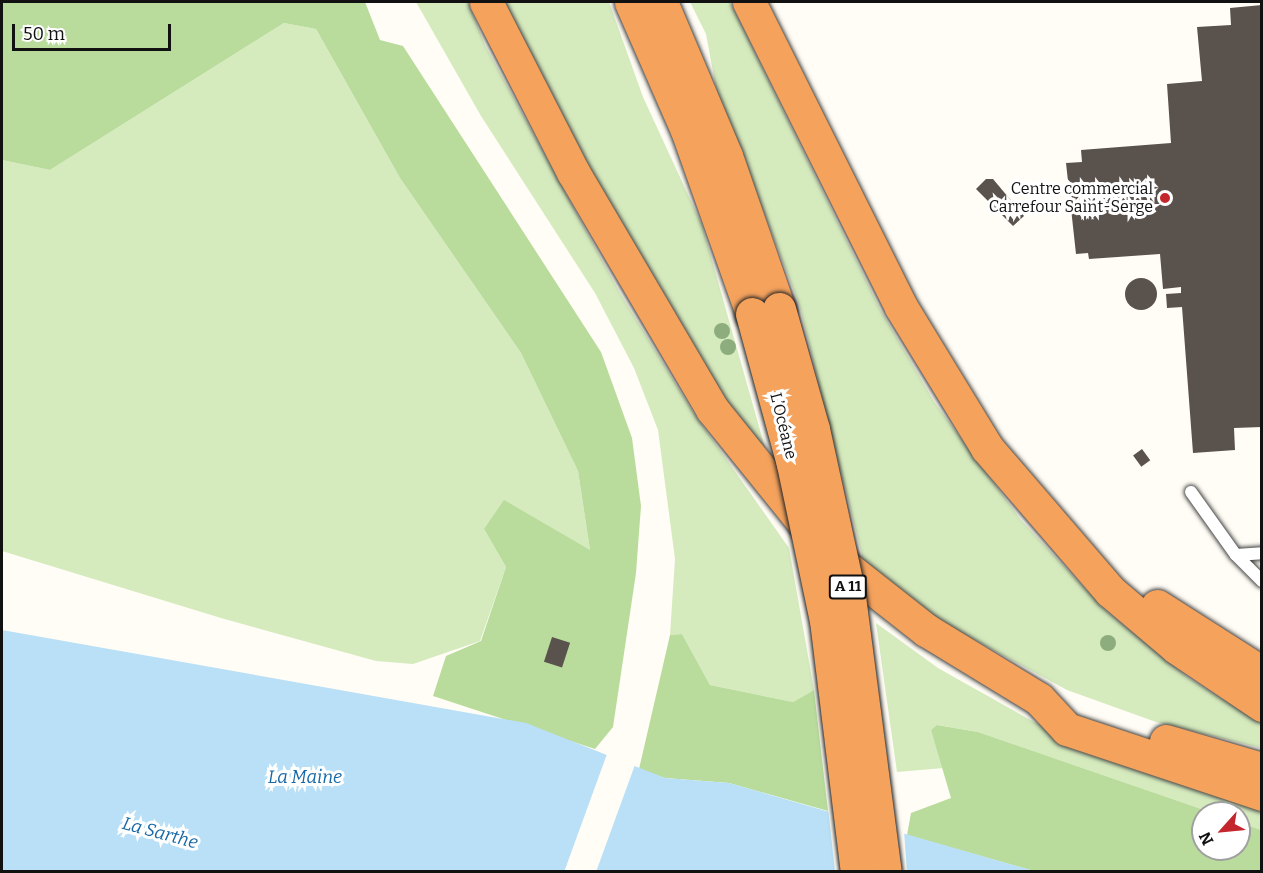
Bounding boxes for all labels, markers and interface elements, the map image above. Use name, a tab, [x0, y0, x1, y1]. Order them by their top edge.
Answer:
scale bar	[15, 12, 174, 50]
text: 50 m	[23, 23, 65, 45]
place label: Centre commercial Carrefour Saint-Serge	[989, 179, 1153, 217]
marker: Centre commercial Carrefour Saint-Serge	[1158, 191, 1172, 205]
street label: L’Océane	[765, 391, 801, 461]
road number: A 11	[828, 575, 868, 599]
water label: La Maine	[268, 766, 342, 788]
north arrow	[1191, 801, 1251, 861]
water label: La Sarthe	[120, 813, 200, 853]
text: N	[1195, 829, 1218, 848]

